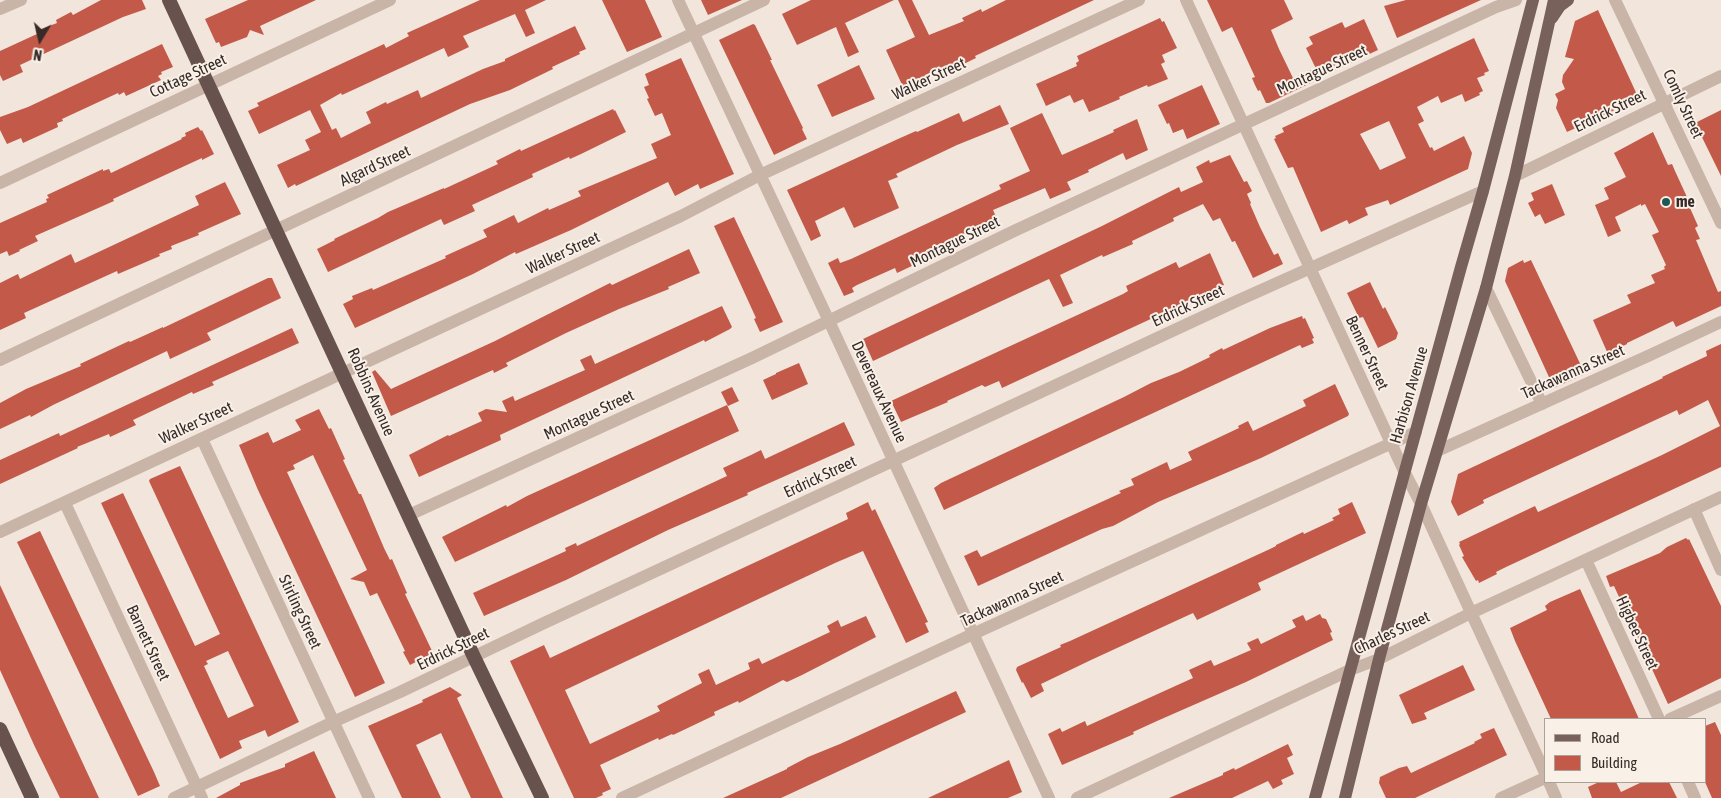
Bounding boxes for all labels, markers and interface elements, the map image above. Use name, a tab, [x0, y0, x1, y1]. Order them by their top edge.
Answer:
north arrow	[15, 15, 65, 65]
street label: Montague Street	[1274, 41, 1370, 99]
text: N	[32, 46, 43, 63]
street label: Cottage Street	[147, 50, 229, 102]
street label: Walker Street	[889, 54, 969, 104]
street label: Comly Street	[1659, 66, 1707, 142]
street label: Erdrick Street	[1571, 85, 1649, 137]
street label: Algard Street	[337, 141, 413, 191]
place label: me	[1676, 192, 1695, 212]
marker: me	[1660, 196, 1672, 208]
street label: Montague Street	[907, 212, 1003, 272]
street label: Walker Street	[523, 228, 603, 278]
street label: Erdrick Street	[1149, 281, 1227, 331]
street label: Benner Street	[1341, 313, 1393, 393]
street label: Devereaux Avenue	[847, 338, 911, 446]
street label: Tackawanna Street	[1518, 341, 1628, 403]
street label: Harbison Avenue	[1386, 344, 1432, 446]
street label: Robbins Avenue	[343, 345, 399, 439]
street label: Montague Street	[541, 386, 637, 444]
street label: Walker Street	[156, 398, 236, 448]
street label: Erdrick Street	[781, 452, 859, 502]
street label: Tackawanna Street	[958, 567, 1066, 631]
street label: Stirling Street	[274, 572, 326, 652]
street label: Higbee Street	[1612, 593, 1662, 673]
street label: Barnett Street	[122, 602, 174, 684]
street label: Charles Street	[1351, 607, 1433, 659]
street label: Erdrick Street	[414, 623, 492, 675]
legend	[1544, 718, 1706, 783]
text: Road	[1591, 729, 1620, 746]
text: Building	[1591, 754, 1637, 771]

